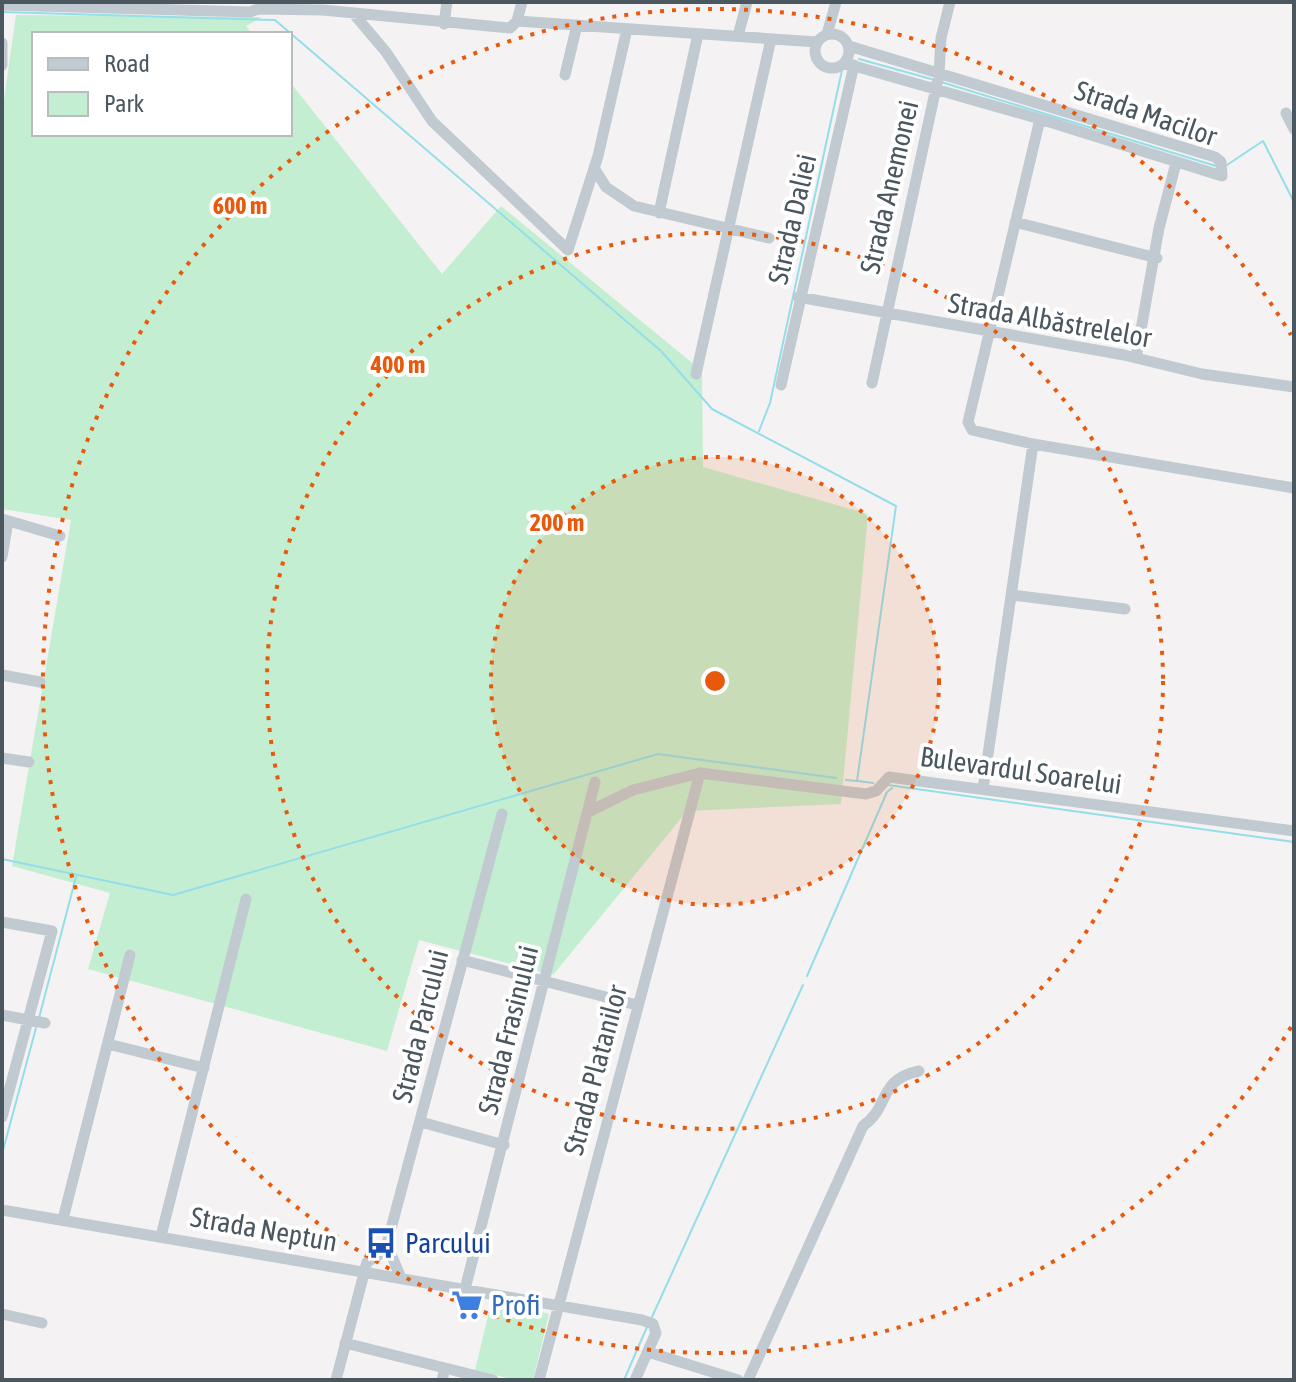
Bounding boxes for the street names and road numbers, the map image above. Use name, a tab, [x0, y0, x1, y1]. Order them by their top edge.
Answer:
street label: Strada Macilor	[1071, 74, 1222, 152]
street label: Strada Anemonei	[854, 97, 924, 277]
street label: Strada Daliei	[762, 151, 822, 287]
street label: Strada Albăstrelelor	[946, 286, 1155, 354]
street label: Bulevardul Soarelui	[918, 740, 1124, 800]
street label: Strada Frasinului	[472, 942, 544, 1118]
street label: Strada Parcului	[386, 946, 454, 1106]
street label: Strada Platanilor	[557, 981, 633, 1158]
street label: Strada Neptun	[188, 1200, 340, 1258]

